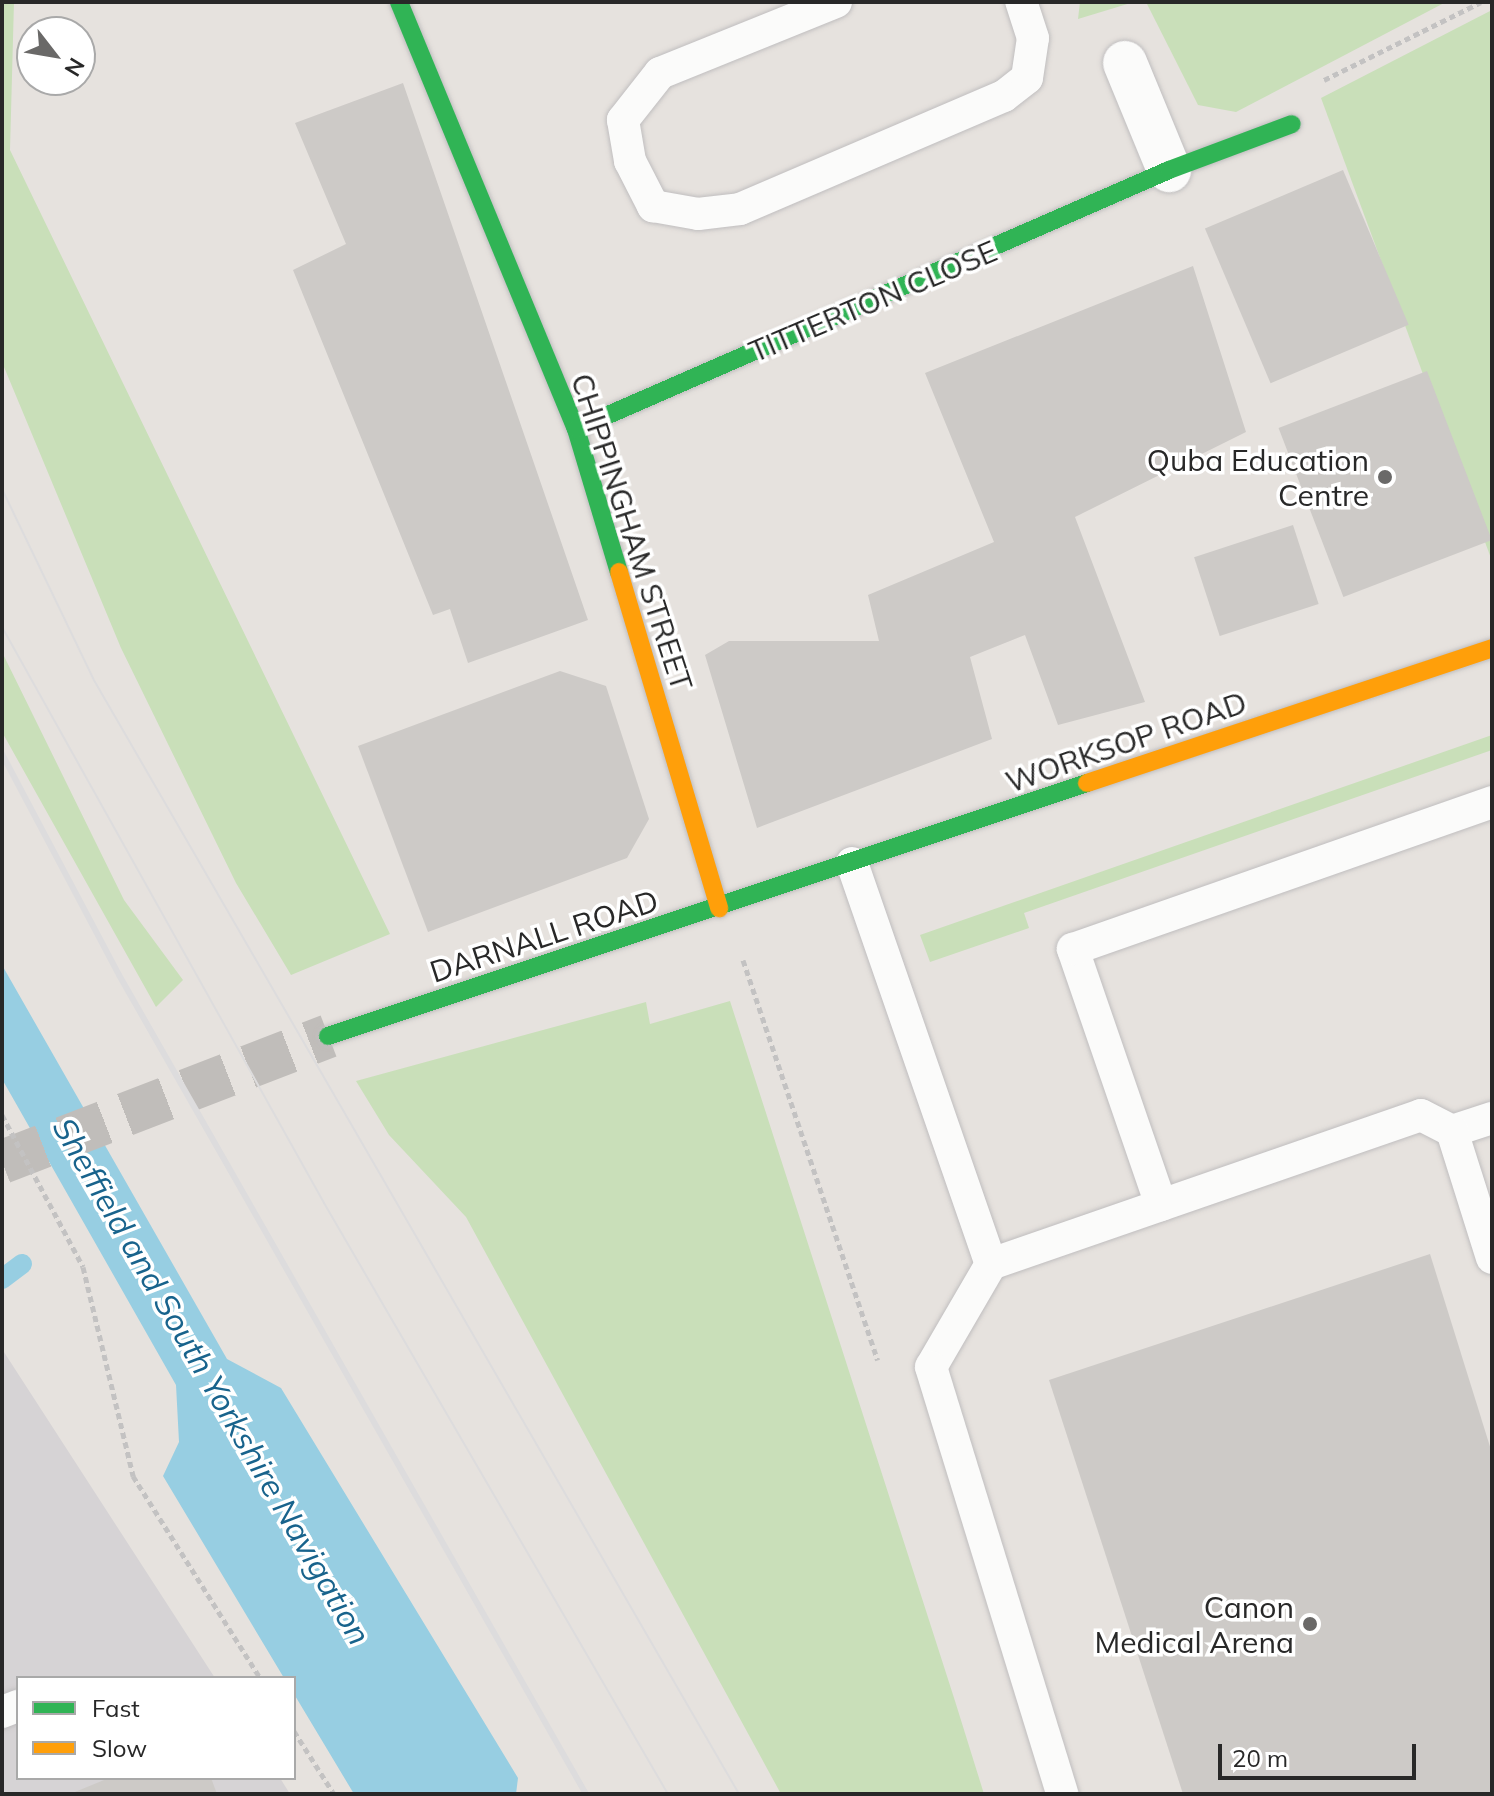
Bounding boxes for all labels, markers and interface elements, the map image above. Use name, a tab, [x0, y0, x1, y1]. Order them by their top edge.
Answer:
north arrow	[16, 16, 96, 96]
text: N	[59, 53, 91, 82]
street label: TITTERTON CLOSE	[744, 233, 1002, 369]
street label: CHIPPINGHAM STREET	[564, 369, 700, 695]
place label: Quba Education Centre	[1147, 442, 1369, 512]
marker: Quba Education Centre	[1376, 468, 1394, 486]
street label: WORKSOP ROAD	[1001, 684, 1251, 800]
street label: DARNALL ROAD	[425, 882, 663, 990]
water label: Sheffield and South Yorkshire Navigation	[45, 1111, 379, 1651]
place label: Canon Medical Arena	[1094, 1589, 1294, 1660]
marker: Canon Medical Arena	[1301, 1615, 1319, 1633]
legend	[16, 1676, 296, 1780]
text: Fast	[92, 1693, 140, 1723]
scale bar	[1222, 1728, 1420, 1778]
text: Slow	[92, 1733, 147, 1763]
text: 20 m	[1232, 1743, 1288, 1773]

